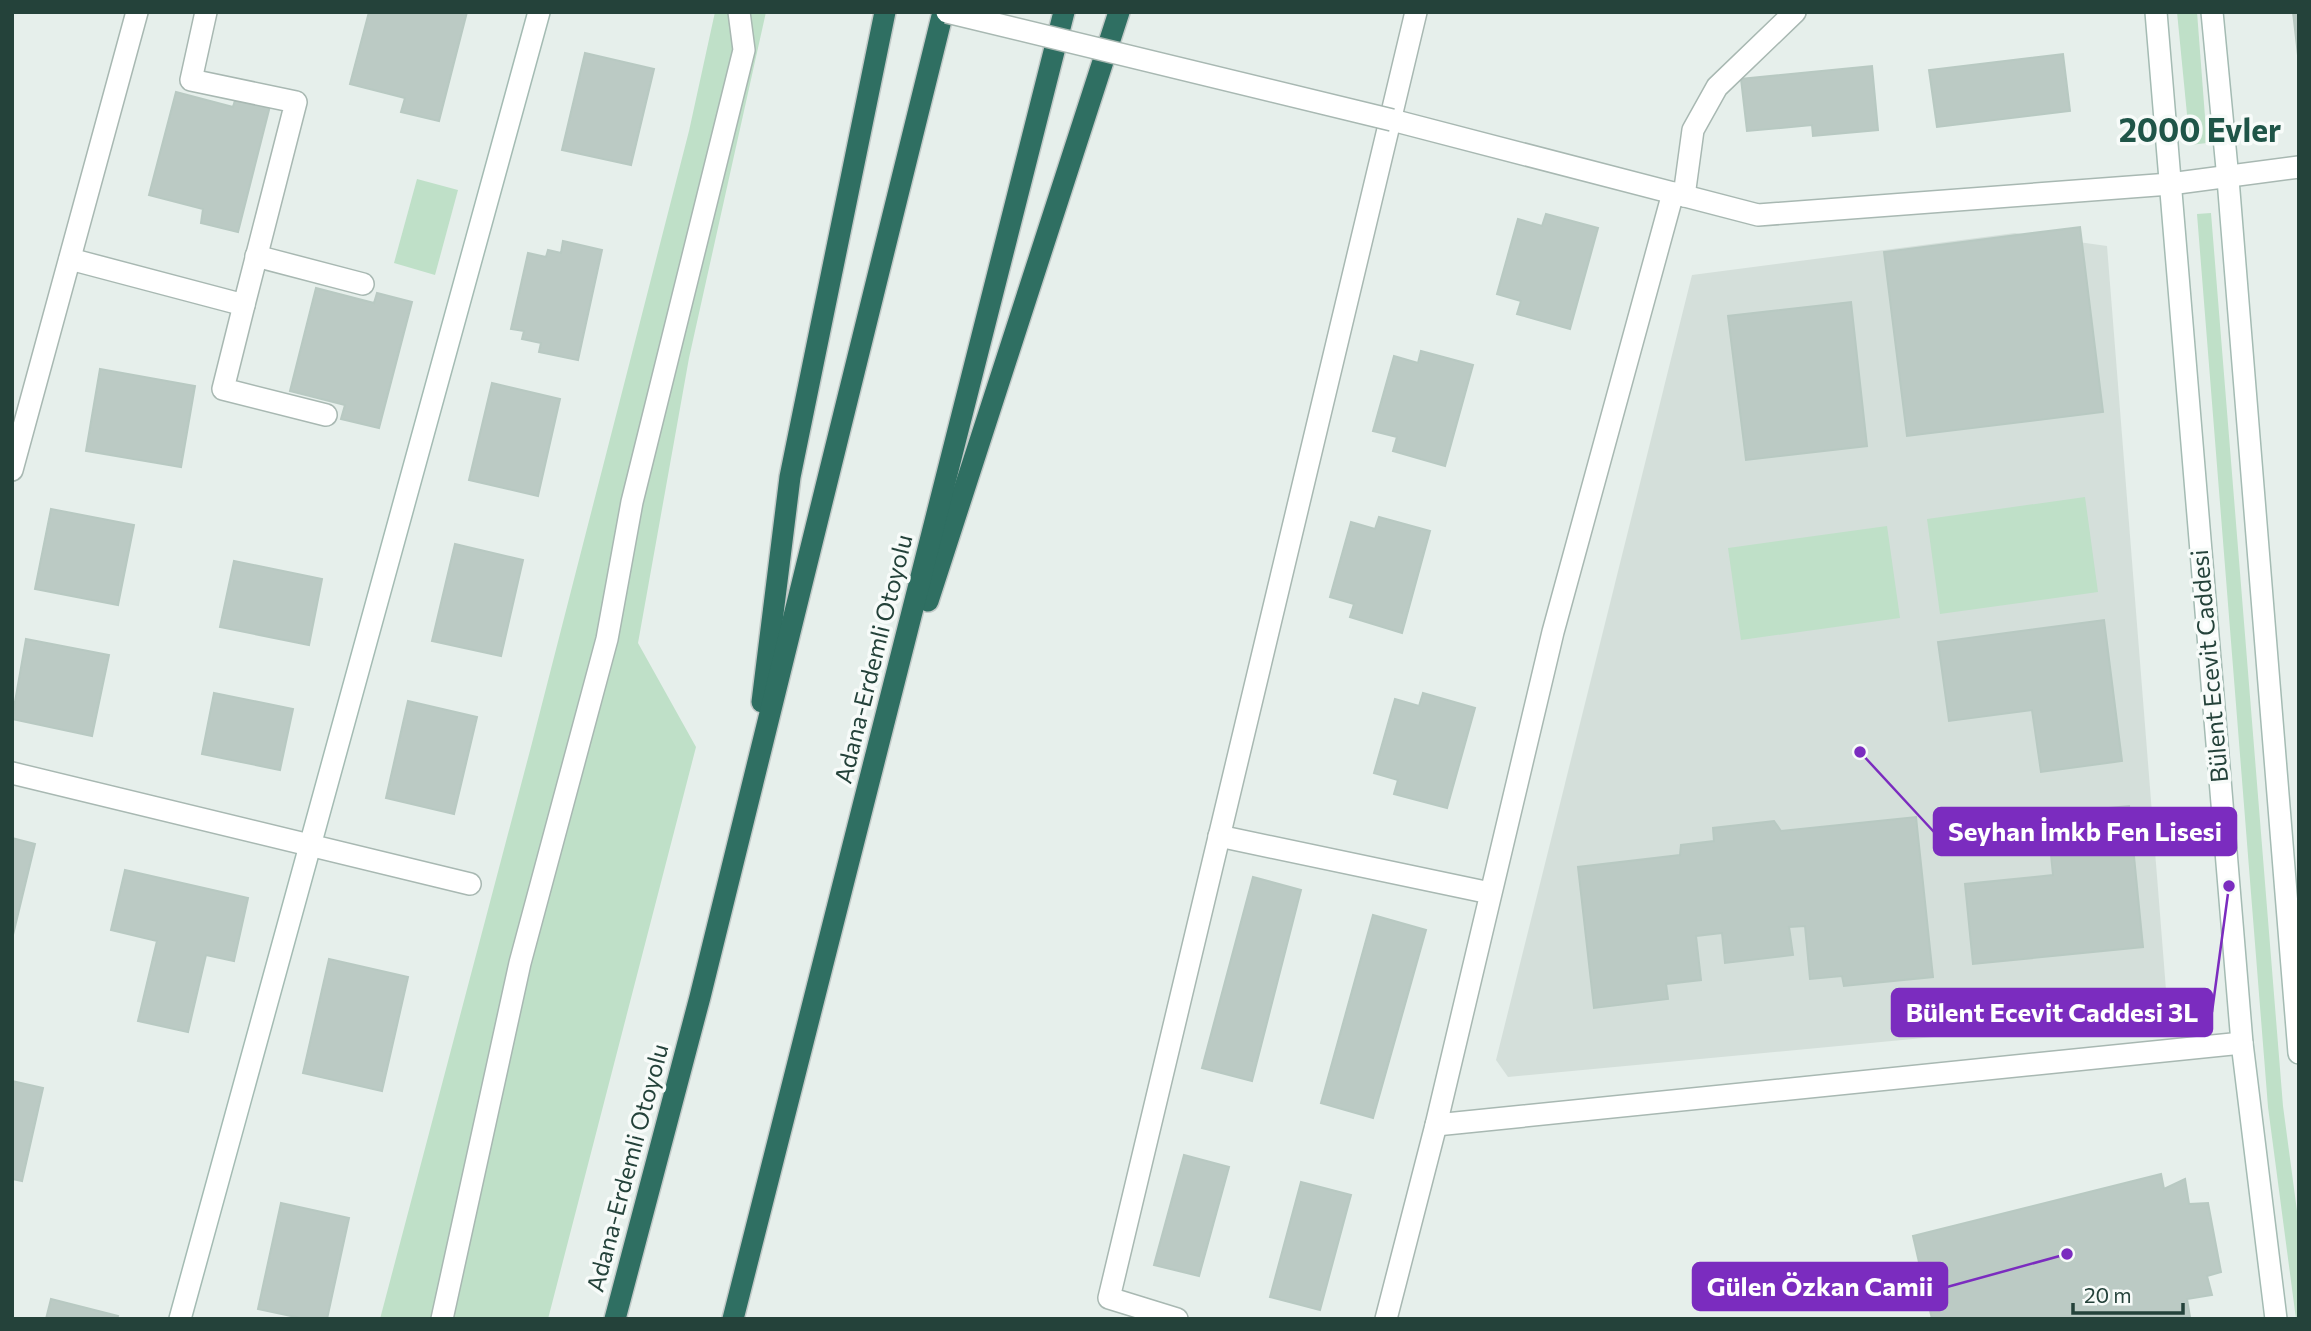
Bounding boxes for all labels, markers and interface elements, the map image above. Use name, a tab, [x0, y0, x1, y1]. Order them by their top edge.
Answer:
district label: 2000 Evler	[2119, 109, 2281, 149]
street label: Adana-Erdemli Otoyolu	[828, 531, 918, 786]
street label: Bülent Ecevit Caddesi	[2184, 548, 2233, 784]
callout: Seyhan İmkb Fen Lisesi	[1934, 808, 2236, 855]
text: Seyhan İmkb Fen Lisesi	[1948, 815, 2222, 846]
callout: Bülent Ecevit Caddesi 3L	[1892, 989, 2212, 1036]
text: Bülent Ecevit Caddesi 3L	[1906, 996, 2198, 1027]
street label: Adana-Erdemli Otoyolu	[579, 1040, 674, 1295]
callout: Gülen Özkan Camii	[1693, 1263, 1947, 1310]
text: Gülen Özkan Camii	[1707, 1270, 1933, 1301]
scale bar	[2073, 1272, 2183, 1316]
text: 20 m	[2084, 1282, 2132, 1307]

